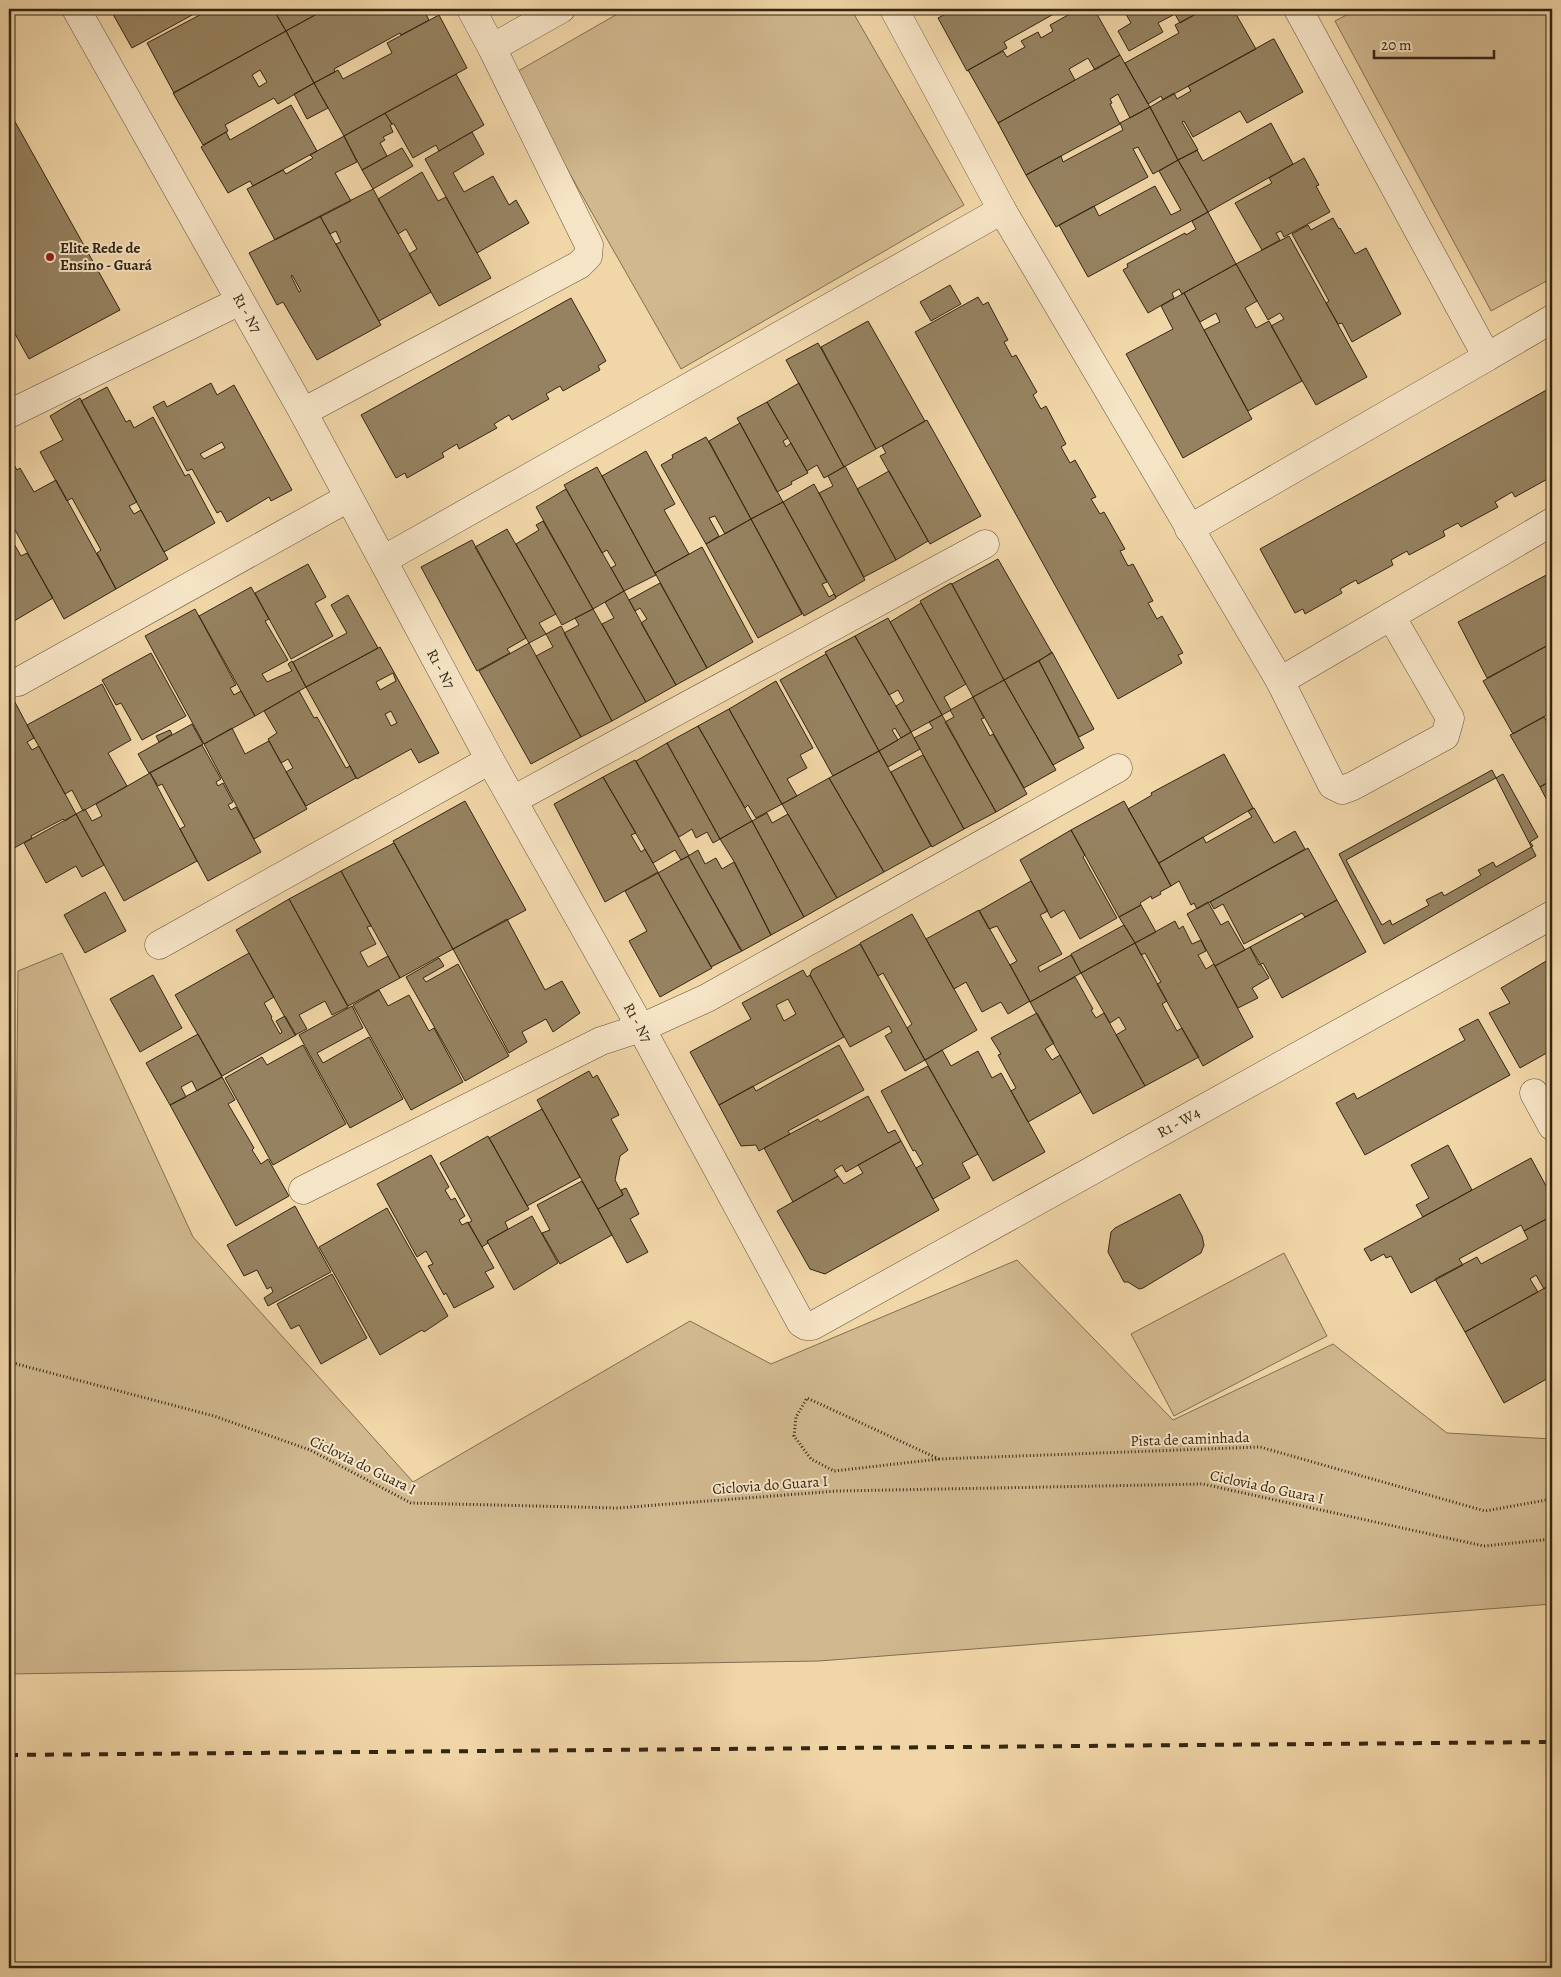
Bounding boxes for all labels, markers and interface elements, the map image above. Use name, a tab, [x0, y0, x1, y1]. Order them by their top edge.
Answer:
scale bar	[1374, 28, 1494, 60]
text: 20 m	[1381, 35, 1412, 55]
place label: Elite Rede de Ensino - Guará	[60, 238, 153, 275]
marker: Elite Rede de Ensino - Guará	[44, 251, 56, 263]
street label: R1 - N7	[228, 290, 267, 337]
street label: R1 - N7	[422, 645, 460, 693]
street label: R1 - N7	[619, 999, 657, 1047]
street label: R1 - W4	[1154, 1102, 1204, 1142]
street label: Pista de caminhada	[1130, 1427, 1250, 1451]
street label: Ciclovia do Guara I	[307, 1431, 419, 1499]
street label: Ciclovia do Guara I	[1208, 1465, 1326, 1509]
street label: Ciclovia do Guara I	[712, 1471, 828, 1499]

